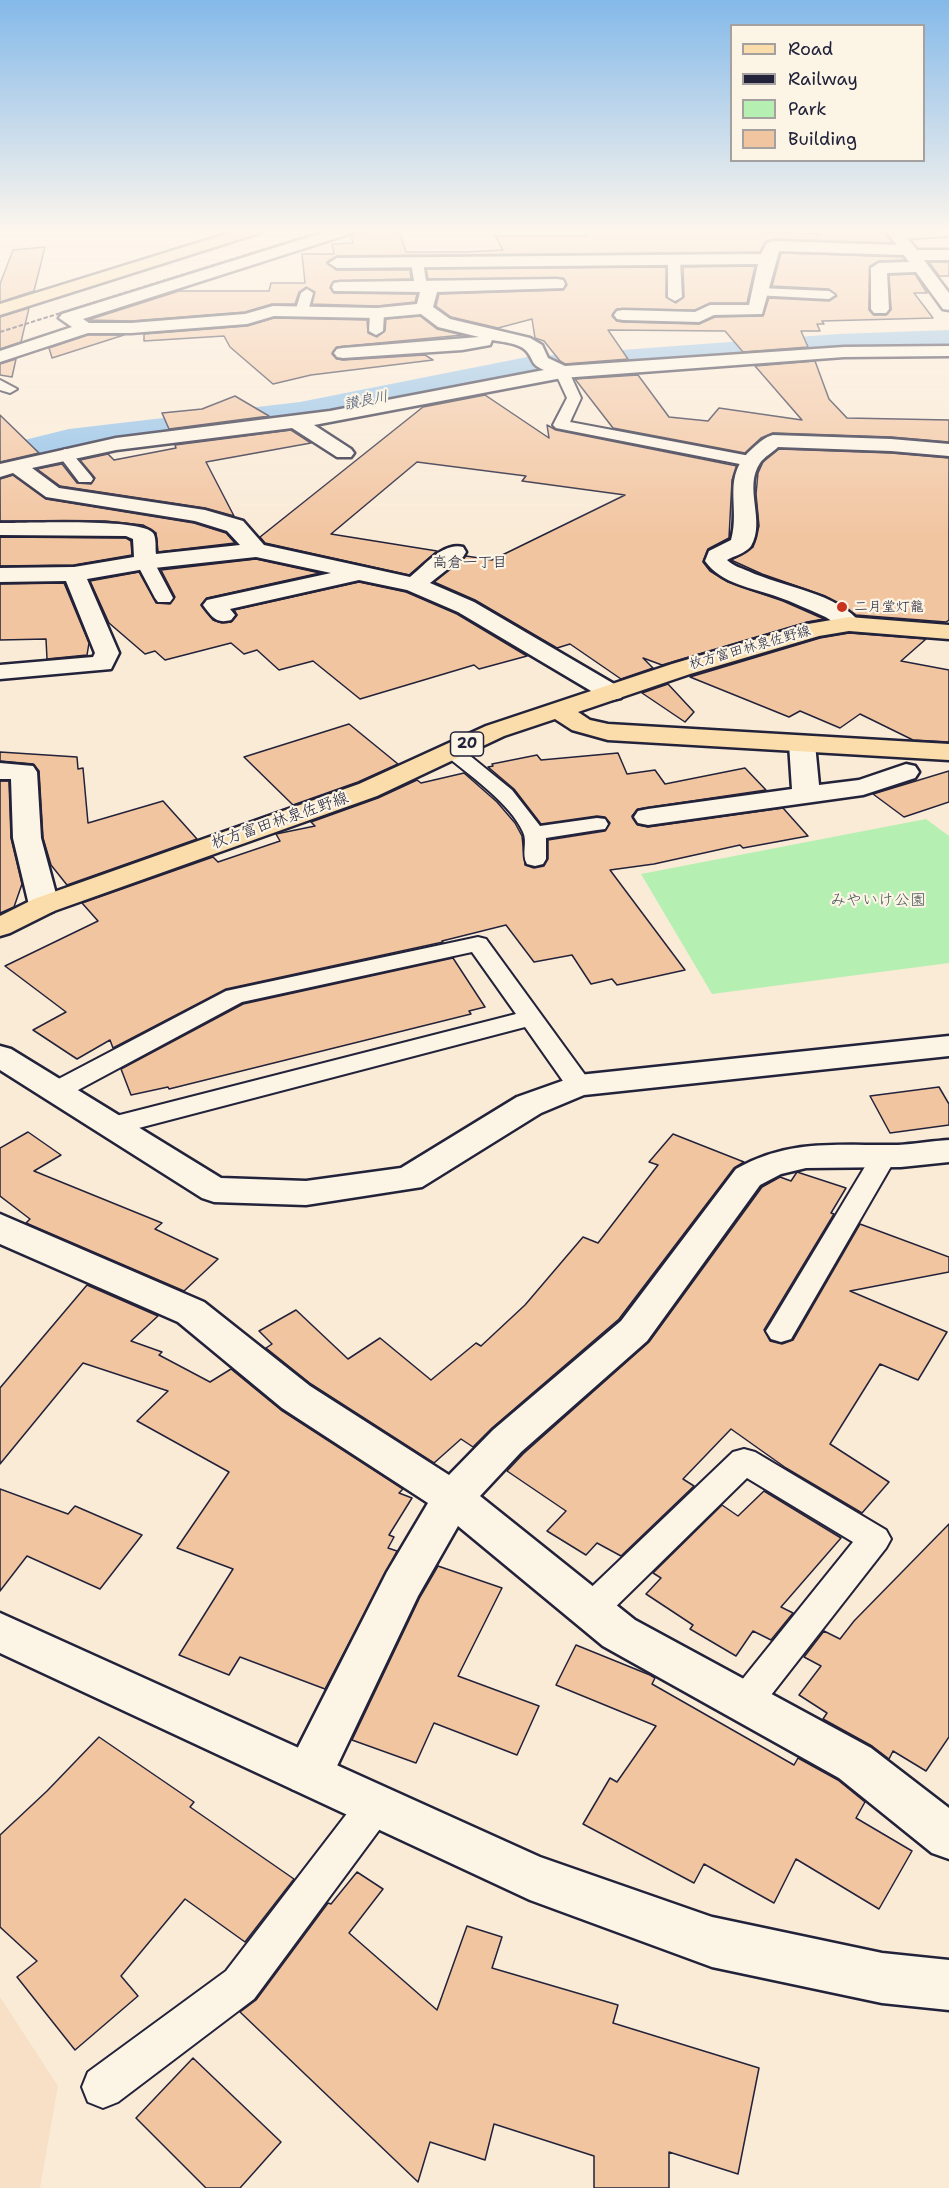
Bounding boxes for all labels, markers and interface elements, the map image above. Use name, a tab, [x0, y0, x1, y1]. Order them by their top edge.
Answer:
legend	[730, 24, 925, 162]
text: Road	[788, 37, 833, 61]
text: Railway	[788, 67, 858, 91]
text: Park	[788, 97, 827, 121]
text: Building	[788, 127, 857, 151]
water label: 讃良川	[342, 388, 390, 414]
district label: 高倉一丁目	[433, 554, 507, 572]
place label: 二月堂灯籠	[854, 599, 924, 615]
marker: 二月堂灯籠	[835, 600, 849, 614]
street label: 枚方富田林泉佐野線	[687, 623, 813, 673]
road number: 20	[450, 732, 484, 756]
street label: 枚方富田林泉佐野線	[209, 788, 351, 854]
park label: みやいけ公園	[830, 891, 926, 911]

